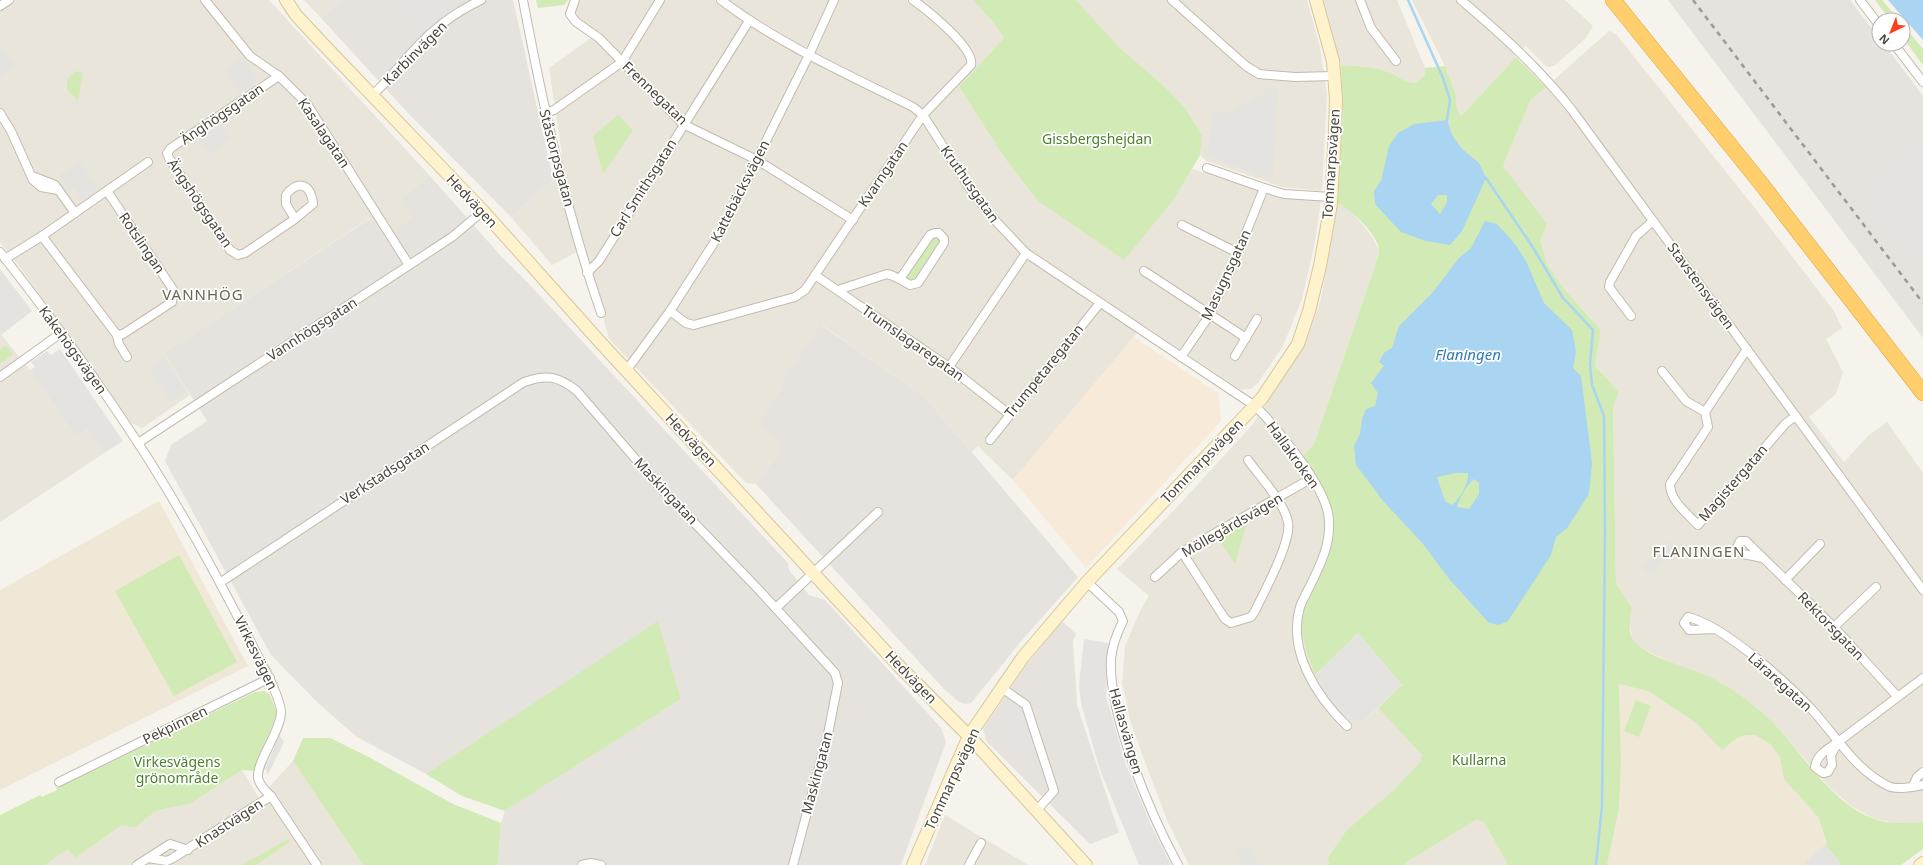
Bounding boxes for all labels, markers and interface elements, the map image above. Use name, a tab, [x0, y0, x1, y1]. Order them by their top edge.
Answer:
north arrow	[1871, 12, 1911, 52]
street label: Karbinvägen	[378, 16, 451, 89]
text: N	[1875, 31, 1892, 48]
street label: Frennegatan	[619, 57, 692, 129]
street label: Änghögsgatan	[176, 79, 267, 148]
street label: Kasalagatan	[294, 94, 355, 171]
street label: Ståstorpsgatan	[535, 107, 580, 209]
street label: Tommarpsvägen	[1317, 108, 1344, 220]
park label: Gissbergshejdan	[1042, 129, 1152, 148]
street label: Carl Smithsgatan	[605, 135, 680, 240]
street label: Kattebäcksvägen	[706, 137, 773, 245]
street label: Kvarngatan	[853, 137, 912, 211]
street label: Kruthusgatan	[937, 141, 1004, 226]
street label: Ängshögsgatan	[164, 155, 237, 251]
street label: Hedvägen	[443, 170, 502, 232]
street label: Rotslingan	[115, 208, 170, 277]
street label: Masugnsgatan	[1196, 226, 1255, 323]
street label: Stavstensvägen	[1663, 239, 1739, 333]
district label: VANNHÖG	[162, 284, 244, 304]
street label: Vannhögsgatan	[263, 292, 360, 365]
street label: Trumslagaregatan	[858, 300, 968, 385]
street label: Kakehögsvägen	[35, 302, 112, 398]
street label: Trumpetaregatan	[1000, 320, 1087, 422]
water label: Flaningen	[1435, 344, 1501, 364]
street label: Hedvägen	[662, 409, 721, 471]
street label: Tommarpsvägen	[1156, 414, 1247, 507]
street label: Hallakroken	[1263, 417, 1324, 492]
street label: Verkstadsgatan	[337, 437, 433, 508]
street label: Magistergatan	[1694, 440, 1771, 525]
street label: Maskingatan	[630, 453, 702, 528]
street label: Möllegårdsvägen	[1178, 488, 1286, 561]
district label: FLANINGEN	[1653, 541, 1745, 561]
street label: Rektorsgatan	[1794, 587, 1869, 664]
street label: Virkesvägen	[230, 613, 283, 693]
street label: Hedvägen	[881, 646, 941, 707]
street label: Läraregatan	[1744, 648, 1816, 715]
street label: Hallasvängen	[1105, 686, 1148, 776]
street label: Pekpinnen	[139, 701, 210, 748]
street label: Tommarpsvägen	[920, 725, 984, 833]
street label: Maskingatan	[796, 729, 837, 816]
park label: Kullarna	[1452, 750, 1506, 769]
park label: Virkesvägens grönområde	[134, 752, 221, 787]
street label: Knastvägen	[191, 794, 266, 852]

